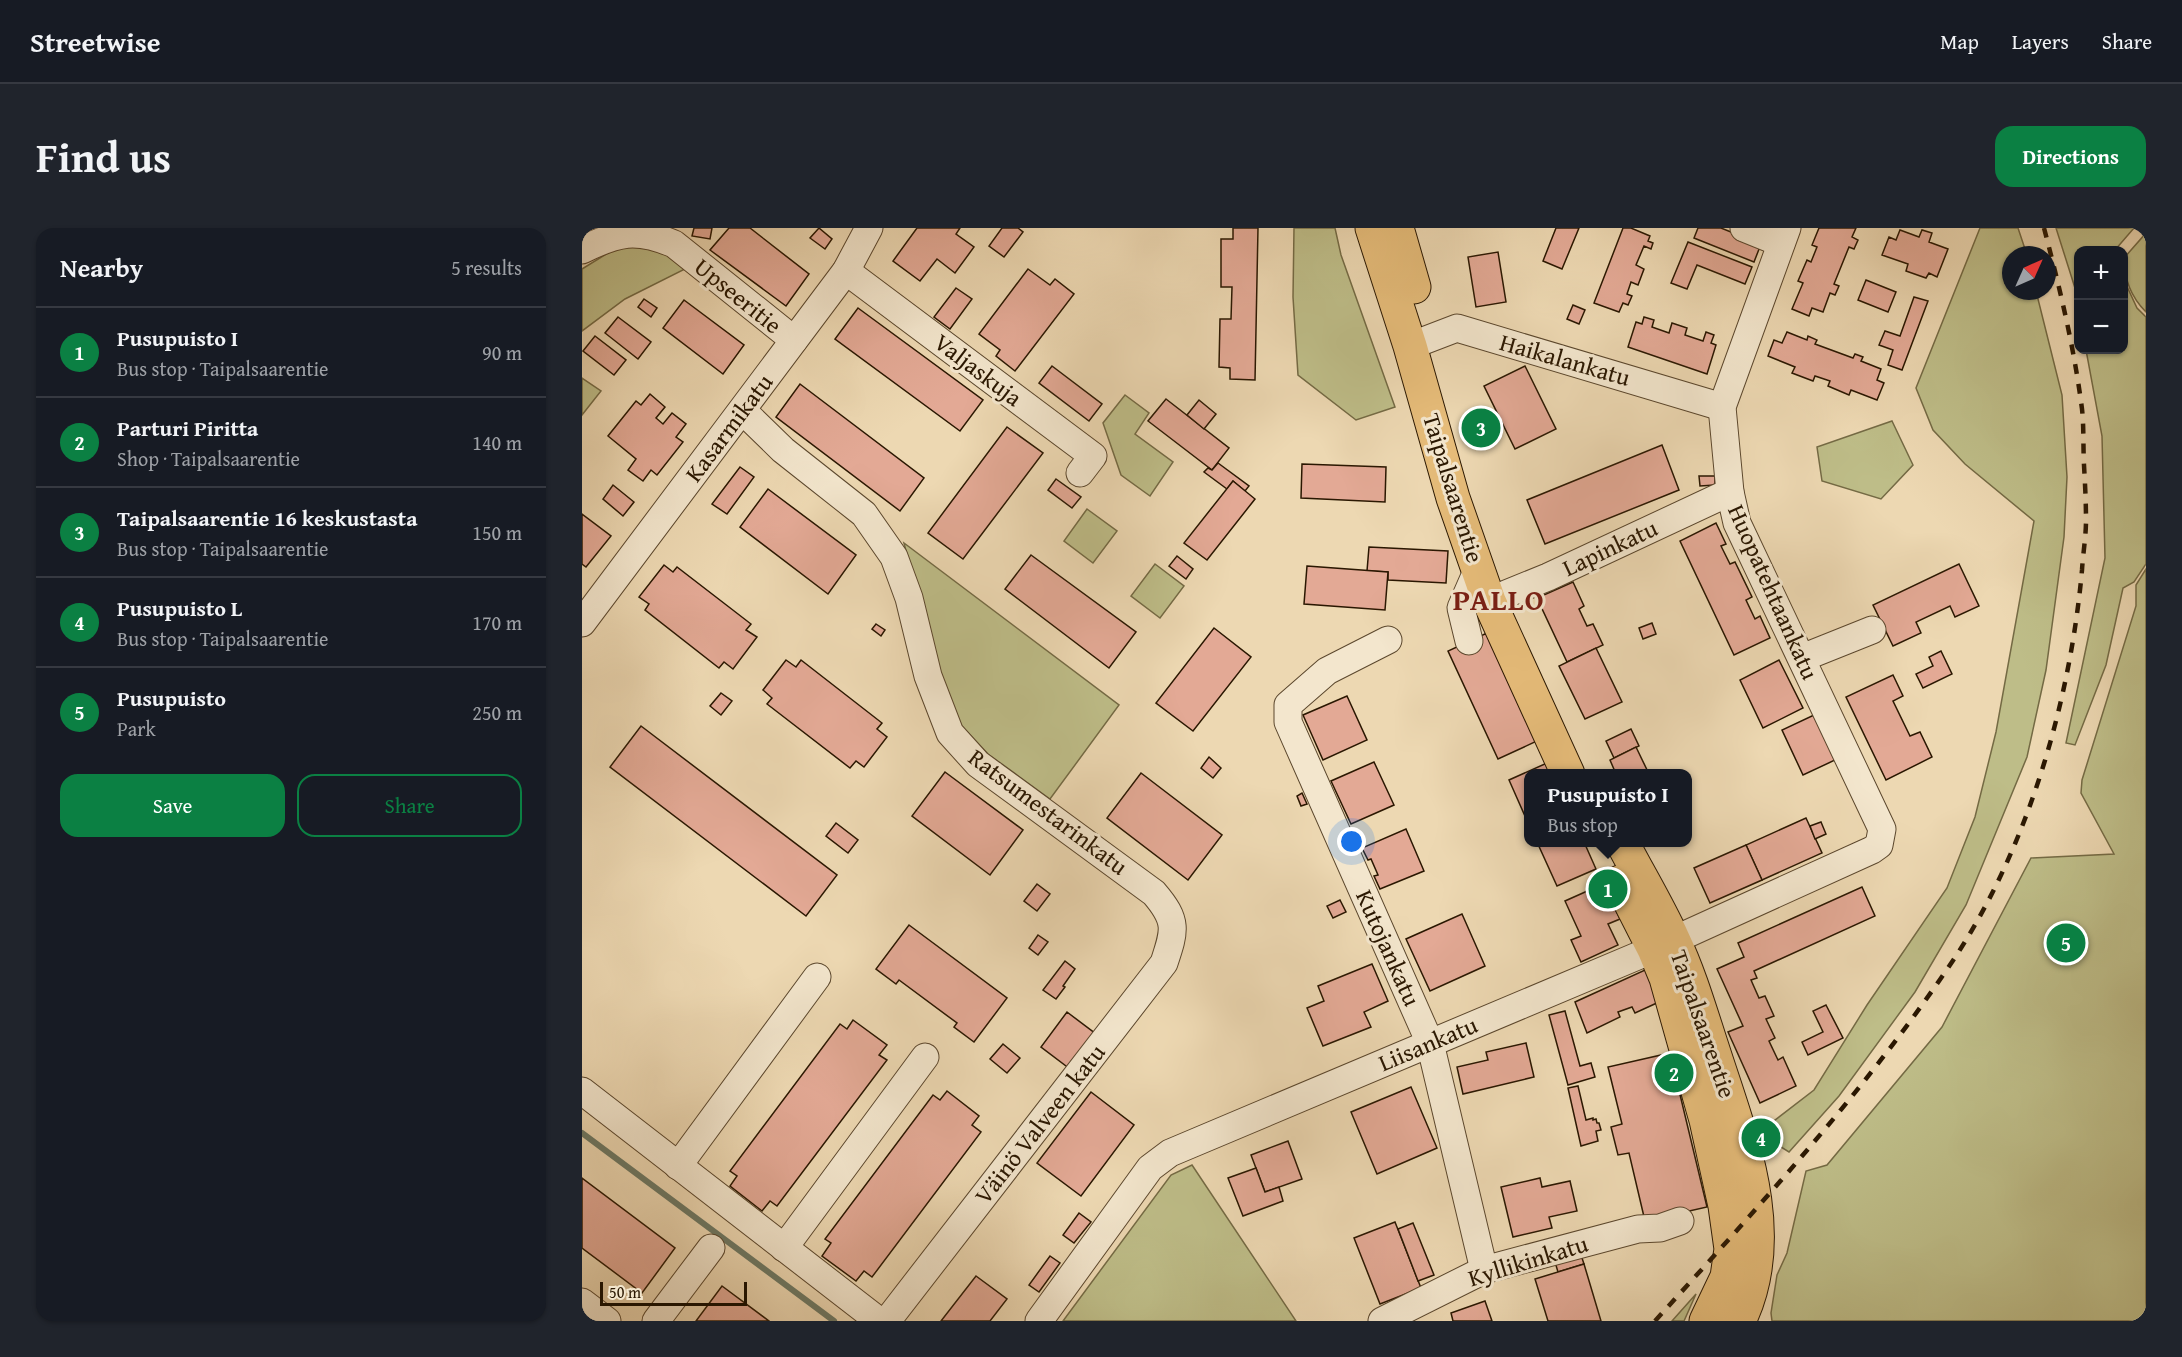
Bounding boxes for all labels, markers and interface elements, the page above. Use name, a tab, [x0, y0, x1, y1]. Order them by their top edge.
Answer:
text: Streetwise	[30, 21, 160, 62]
text: Map	[1940, 26, 1979, 57]
text: Layers	[2012, 26, 2069, 57]
text: Share	[2102, 26, 2152, 57]
text: Find us	[36, 126, 171, 187]
button: Directions	[1995, 126, 2146, 187]
north arrow	[2002, 246, 2056, 300]
map controls	[2074, 246, 2128, 354]
button: +	[2074, 246, 2128, 300]
text: Nearby	[60, 248, 143, 287]
street label: Upseeritie	[687, 249, 790, 342]
text: 5 results	[451, 253, 522, 282]
button: −	[2074, 300, 2128, 354]
text: Pusupuisto I	[117, 322, 238, 354]
street label: Haikalankatu	[1496, 324, 1634, 395]
street label: Valjaskuja	[927, 325, 1030, 415]
text: 1	[74, 338, 85, 367]
text: 90 m	[482, 338, 522, 367]
text: Bus stop · Taipalsaarentie	[117, 354, 328, 383]
street label: Kasarmikatu	[676, 366, 781, 489]
pin: 3	[1462, 406, 1500, 450]
street label: Taipalsaarentie	[1414, 409, 1493, 567]
text: Parturi Piritta	[117, 412, 258, 444]
text: 2	[74, 428, 85, 457]
text: 140 m	[472, 428, 522, 457]
text: Shop · Taipalsaarentie	[117, 444, 300, 473]
street label: Huopatehtaankatu	[1719, 499, 1828, 685]
text: Taipalsaarentie 16 keskustasta	[117, 502, 417, 534]
street label: Lapinkatu	[1557, 510, 1663, 585]
text: 3	[74, 518, 85, 547]
text: 150 m	[472, 518, 522, 547]
text: Bus stop · Taipalsaarentie	[117, 534, 328, 563]
district label: PALLO	[1453, 577, 1545, 621]
text: Pusupuisto L	[117, 592, 242, 624]
text: 4	[74, 608, 85, 637]
text: 170 m	[472, 608, 522, 637]
text: Bus stop · Taipalsaarentie	[117, 624, 328, 653]
text: Pusupuisto	[117, 682, 226, 714]
text: 5	[74, 698, 85, 727]
text: 250 m	[472, 698, 522, 727]
text: Park	[117, 714, 156, 743]
street label: Ratsumestarinkatu	[961, 740, 1135, 883]
popup	[1524, 769, 1692, 847]
button: Save	[60, 774, 285, 837]
button: Share	[297, 774, 522, 837]
text: Pusupuisto I	[1547, 778, 1669, 810]
text: Bus stop	[1547, 810, 1618, 839]
your location	[1337, 827, 1366, 856]
pin: 1	[1588, 866, 1628, 912]
street label: Kutojankatu	[1347, 884, 1430, 1012]
pin: 5	[2046, 920, 2086, 966]
street label: Taipalsaarentie	[1662, 945, 1745, 1103]
street label: Liisankatu	[1373, 1007, 1483, 1080]
street label: Väinö Valveen katu	[966, 1036, 1113, 1211]
pin: 2	[1654, 1050, 1694, 1096]
pin: 4	[1742, 1116, 1780, 1160]
street label: Kyllikinkatu	[1464, 1226, 1592, 1295]
scale bar	[600, 1279, 747, 1306]
text: 50 m	[609, 1280, 641, 1304]

